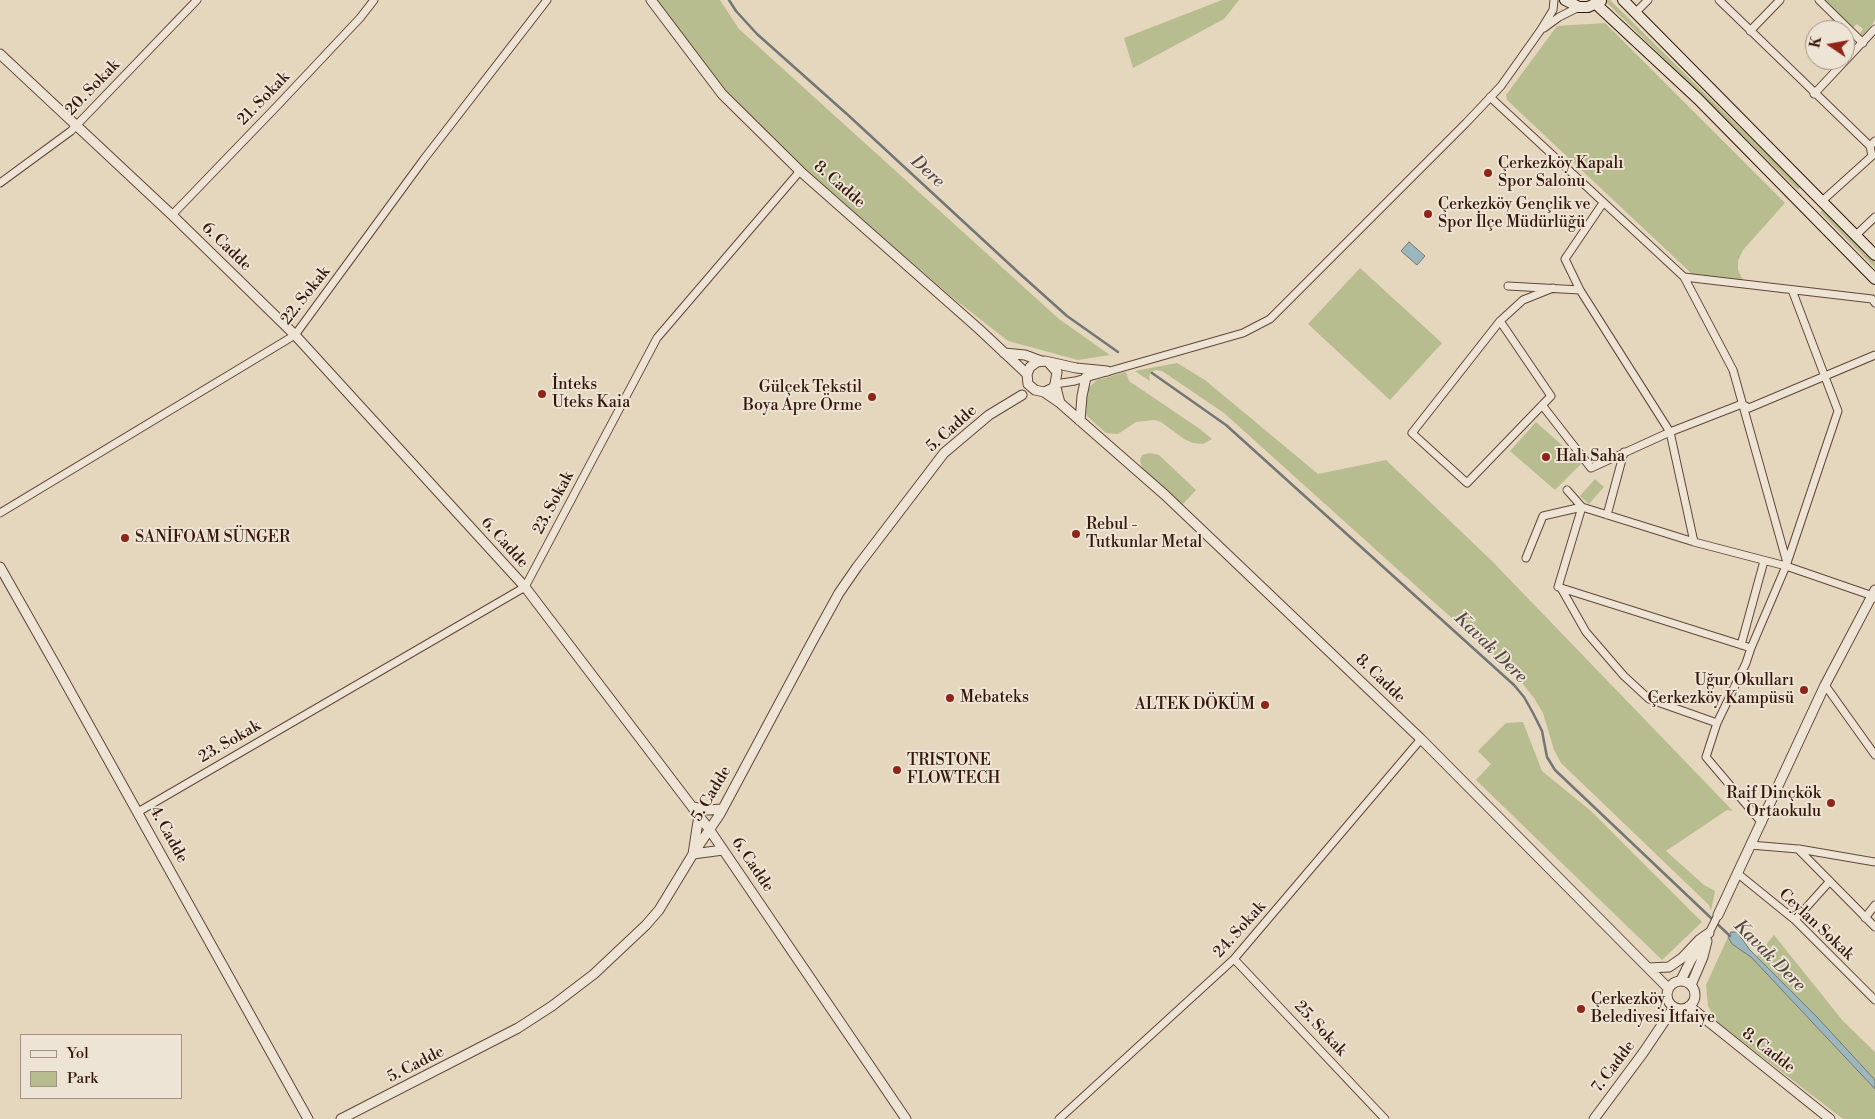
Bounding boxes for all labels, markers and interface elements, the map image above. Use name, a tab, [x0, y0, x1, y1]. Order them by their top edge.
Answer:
north arrow	[1805, 20, 1855, 70]
text: K	[1806, 35, 1826, 50]
street label: 20. Sokak	[62, 56, 124, 120]
street label: 21. Sokak	[234, 68, 294, 130]
water label: Dere	[906, 151, 948, 193]
place label: Çerkezköy Kapalı Spor Salonu	[1498, 154, 1623, 192]
street label: 8. Cadde	[809, 157, 869, 213]
marker: Çerkezköy Kapalı Spor Salonu	[1482, 167, 1494, 179]
place label: Çerkezköy Gençlik ve Spor İlçe Müdürlüğü	[1438, 195, 1590, 233]
marker: Çerkezköy Gençlik ve Spor İlçe Müdürlüğü	[1422, 208, 1434, 220]
street label: 6. Cadde	[197, 219, 255, 275]
street label: 22. Sokak	[277, 263, 335, 329]
place label: İnteks Uteks Kaia	[552, 375, 630, 413]
place label: Gülçek Tekstil Boya Apre Örme	[743, 378, 862, 416]
marker: İnteks Uteks Kaia	[536, 388, 548, 400]
marker: Gülçek Tekstil Boya Apre Örme	[866, 391, 878, 403]
street label: 5. Cadde	[923, 401, 981, 457]
place label: Halı Saha	[1556, 447, 1625, 467]
marker: Halı Saha	[1540, 451, 1552, 463]
street label: 23. Sokak	[529, 468, 579, 538]
street label: 6. Cadde	[476, 514, 532, 572]
place label: Rebul - Tutkunlar Metal	[1086, 515, 1202, 553]
place label: SANİFOAM SÜNGER	[135, 528, 290, 548]
marker: Rebul - Tutkunlar Metal	[1070, 528, 1082, 540]
marker: SANİFOAM SÜNGER	[119, 532, 131, 544]
water label: Kavak Dere	[1449, 608, 1531, 688]
street label: 8. Cadde	[1351, 651, 1409, 707]
place label: Uğur Okulları Çerkezköy Kampüsü	[1647, 671, 1794, 709]
marker: Uğur Okulları Çerkezköy Kampüsü	[1798, 684, 1810, 696]
place label: Mebateks	[960, 688, 1029, 708]
marker: Mebateks	[944, 692, 956, 704]
place label: ALTEK DÖKÜM	[1135, 695, 1255, 715]
marker: ALTEK DÖKÜM	[1259, 699, 1271, 711]
street label: 23. Sokak	[196, 717, 264, 767]
place label: TRISTONE FLOWTECH	[907, 751, 1000, 789]
street label: 5. Cadde	[688, 763, 736, 825]
marker: TRISTONE FLOWTECH	[891, 764, 903, 776]
place label: Raif Dinçkök Ortaokulu	[1726, 784, 1821, 822]
marker: Raif Dinçkök Ortaokulu	[1825, 797, 1837, 809]
street label: 4. Cadde	[145, 803, 191, 867]
street label: 6. Cadde	[727, 834, 777, 896]
street label: Ceylan Sokak	[1774, 885, 1858, 965]
street label: 24. Sokak	[1210, 898, 1270, 962]
water label: Kavak Dere	[1729, 916, 1809, 996]
place label: Çerkezköy Belediyesi İtfaiye	[1591, 990, 1715, 1028]
street label: 25. Sokak	[1290, 997, 1350, 1061]
marker: Çerkezköy Belediyesi İtfaiye	[1575, 1003, 1587, 1015]
street label: 8. Cadde	[1738, 1024, 1798, 1078]
legend	[20, 1034, 182, 1099]
street label: 7. Cadde	[1588, 1037, 1640, 1097]
street label: 5. Cadde	[384, 1043, 448, 1087]
text: Yol	[67, 1044, 89, 1063]
text: Park	[67, 1069, 98, 1088]

